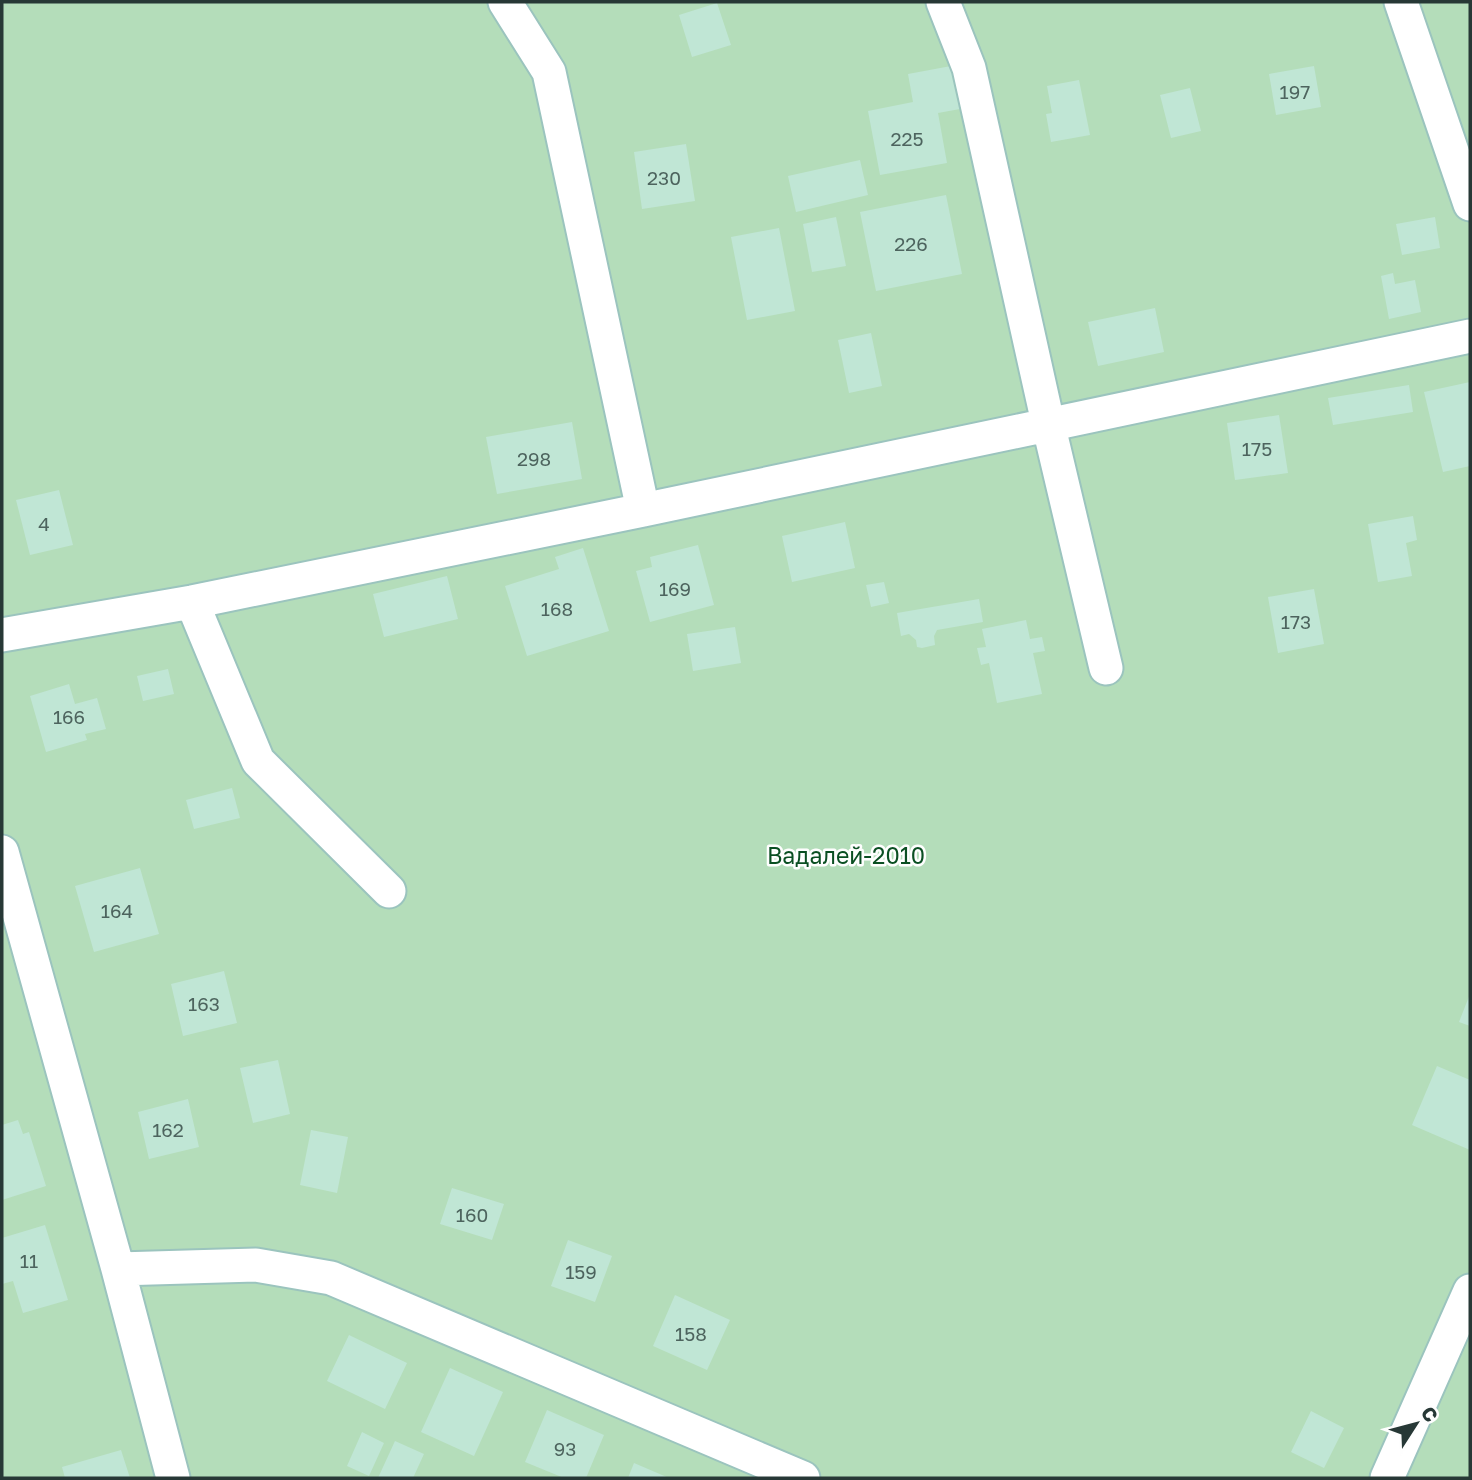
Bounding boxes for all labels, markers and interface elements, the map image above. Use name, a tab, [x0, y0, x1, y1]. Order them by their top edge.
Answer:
house number: 197	[1280, 80, 1310, 103]
house number: 225	[890, 127, 924, 150]
house number: 230	[647, 166, 681, 189]
house number: 226	[894, 232, 928, 255]
house number: 175	[1242, 437, 1272, 460]
house number: 298	[517, 447, 551, 470]
house number: 4	[38, 512, 50, 535]
house number: 169	[659, 577, 691, 600]
house number: 168	[541, 597, 573, 620]
house number: 173	[1281, 610, 1311, 633]
house number: 166	[53, 705, 85, 728]
park label: Вадалей-2010	[767, 841, 925, 869]
house number: 164	[101, 899, 133, 922]
house number: 163	[188, 992, 220, 1015]
house number: 162	[152, 1118, 184, 1141]
house number: 160	[456, 1203, 488, 1226]
house number: 11	[20, 1249, 38, 1272]
house number: 159	[565, 1260, 597, 1283]
house number: 158	[675, 1322, 707, 1345]
north arrow	[1381, 1389, 1451, 1459]
text: С	[1417, 1401, 1443, 1426]
house number: 93	[554, 1437, 576, 1460]

